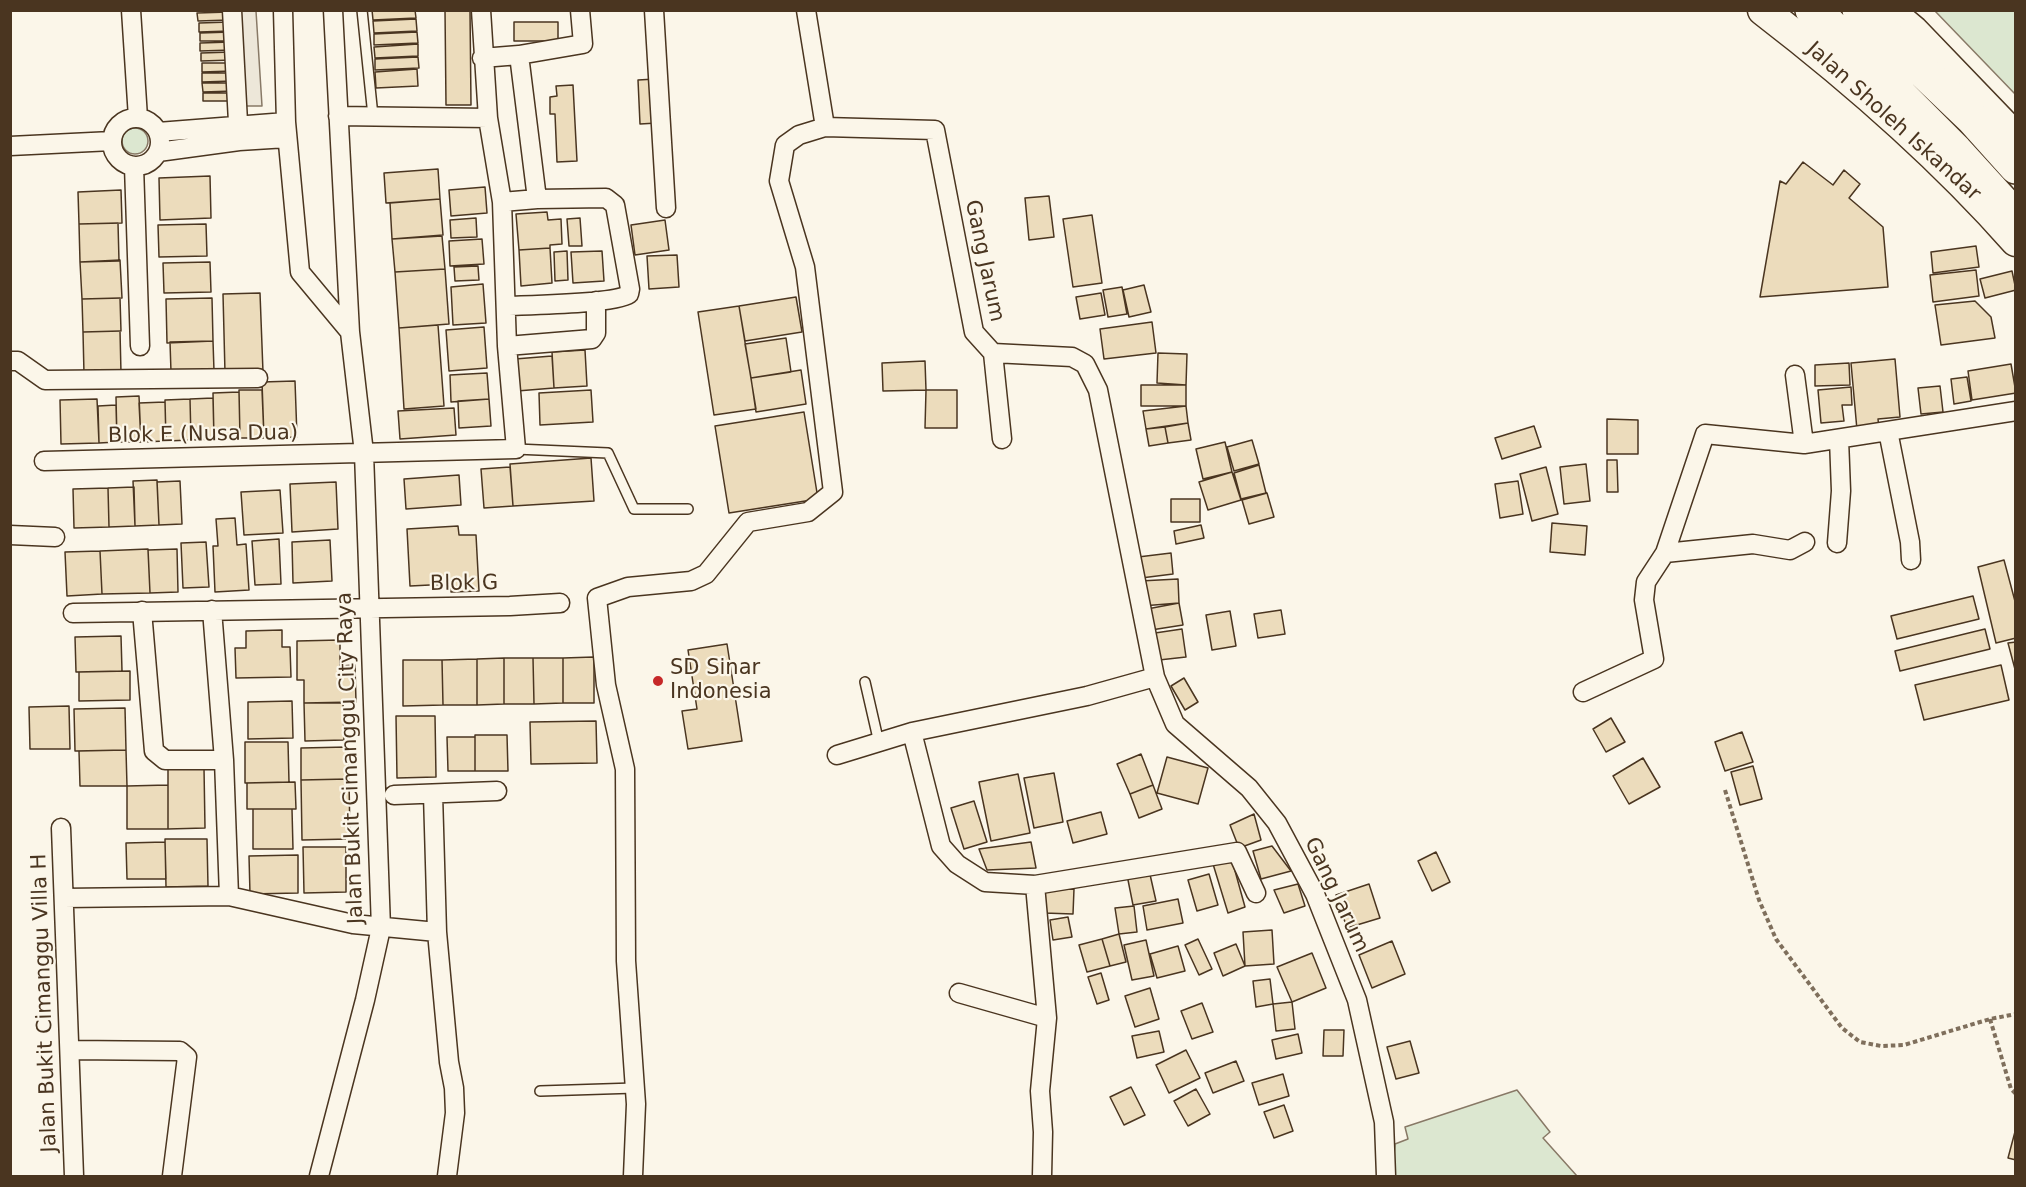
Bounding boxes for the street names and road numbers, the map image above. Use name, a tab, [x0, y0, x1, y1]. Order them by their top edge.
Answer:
street label: Jalan Sholeh Iskandar	[1801, 37, 1985, 207]
street label: Gang Jarum	[959, 198, 1009, 324]
street label: Blok E (Nusa Dua)	[108, 421, 298, 449]
street label: Blok G	[430, 571, 498, 597]
street label: Jalan Bukit Cimanggu City Raya	[333, 592, 369, 924]
street label: Gang Jarum	[1298, 834, 1374, 956]
street label: Jalan Bukit Cimanggu Villa H	[27, 853, 63, 1153]

